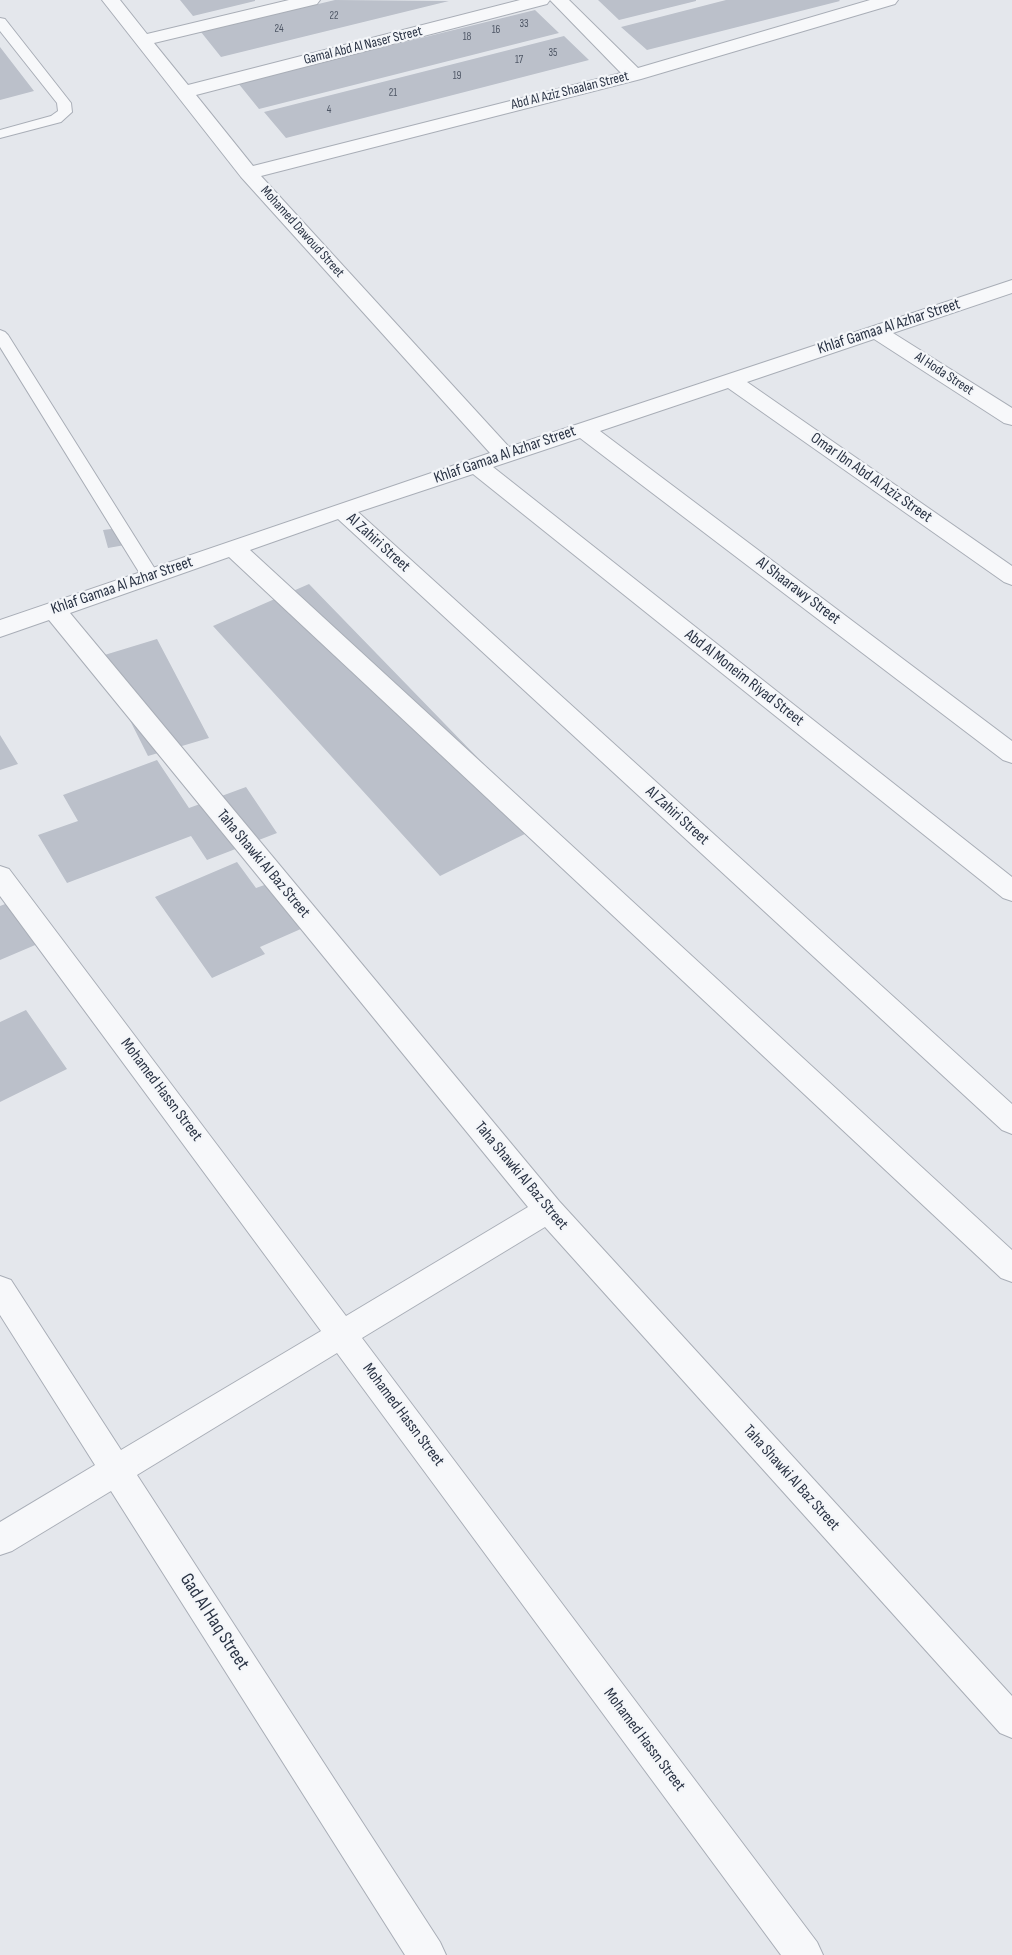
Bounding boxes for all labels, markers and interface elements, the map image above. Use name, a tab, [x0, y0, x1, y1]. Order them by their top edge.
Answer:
house number: 22	[329, 9, 339, 23]
house number: 33	[519, 17, 529, 31]
house number: 24	[274, 22, 284, 36]
street label: Gamal Abd Al Naser Street	[302, 23, 424, 69]
house number: 16	[492, 23, 500, 37]
house number: 18	[463, 30, 471, 44]
house number: 35	[548, 46, 558, 60]
house number: 17	[515, 53, 523, 67]
street label: Abd Al Aziz Shaalan Street	[509, 68, 631, 114]
house number: 19	[453, 69, 461, 83]
house number: 21	[389, 86, 397, 100]
house number: 4	[327, 103, 331, 117]
street label: Mohamed Dawoud Street	[256, 183, 348, 281]
street label: Khlaf Gamaa Al Azhar Street	[815, 295, 963, 359]
street label: Al Hoda Street	[911, 349, 977, 399]
street label: Khlaf Gamaa Al Azhar Street	[432, 422, 578, 488]
street label: Omar Ibn Abd Al Aziz Street	[807, 429, 935, 527]
street label: Al Zahiri Street	[342, 509, 414, 577]
street label: Khlaf Gamaa Al Azhar Street	[49, 553, 195, 619]
street label: Al Shaarawy Street	[752, 553, 844, 629]
street label: Abd Al Moneim Riyad Street	[681, 625, 807, 731]
street label: Al Zahiri Street	[641, 782, 713, 850]
street label: Taha Shawki Al Baz Street	[212, 806, 314, 922]
street label: Mohamed Hassn Street	[116, 1035, 206, 1145]
street label: Taha Shawki Al Baz Street	[470, 1118, 572, 1234]
street label: Mohamed Hassn Street	[358, 1360, 448, 1470]
street label: Taha Shawki Al Baz Street	[739, 1421, 843, 1535]
street label: Gad Al Haq Street	[174, 1569, 254, 1675]
street label: Mohamed Hassn Street	[599, 1685, 689, 1795]

